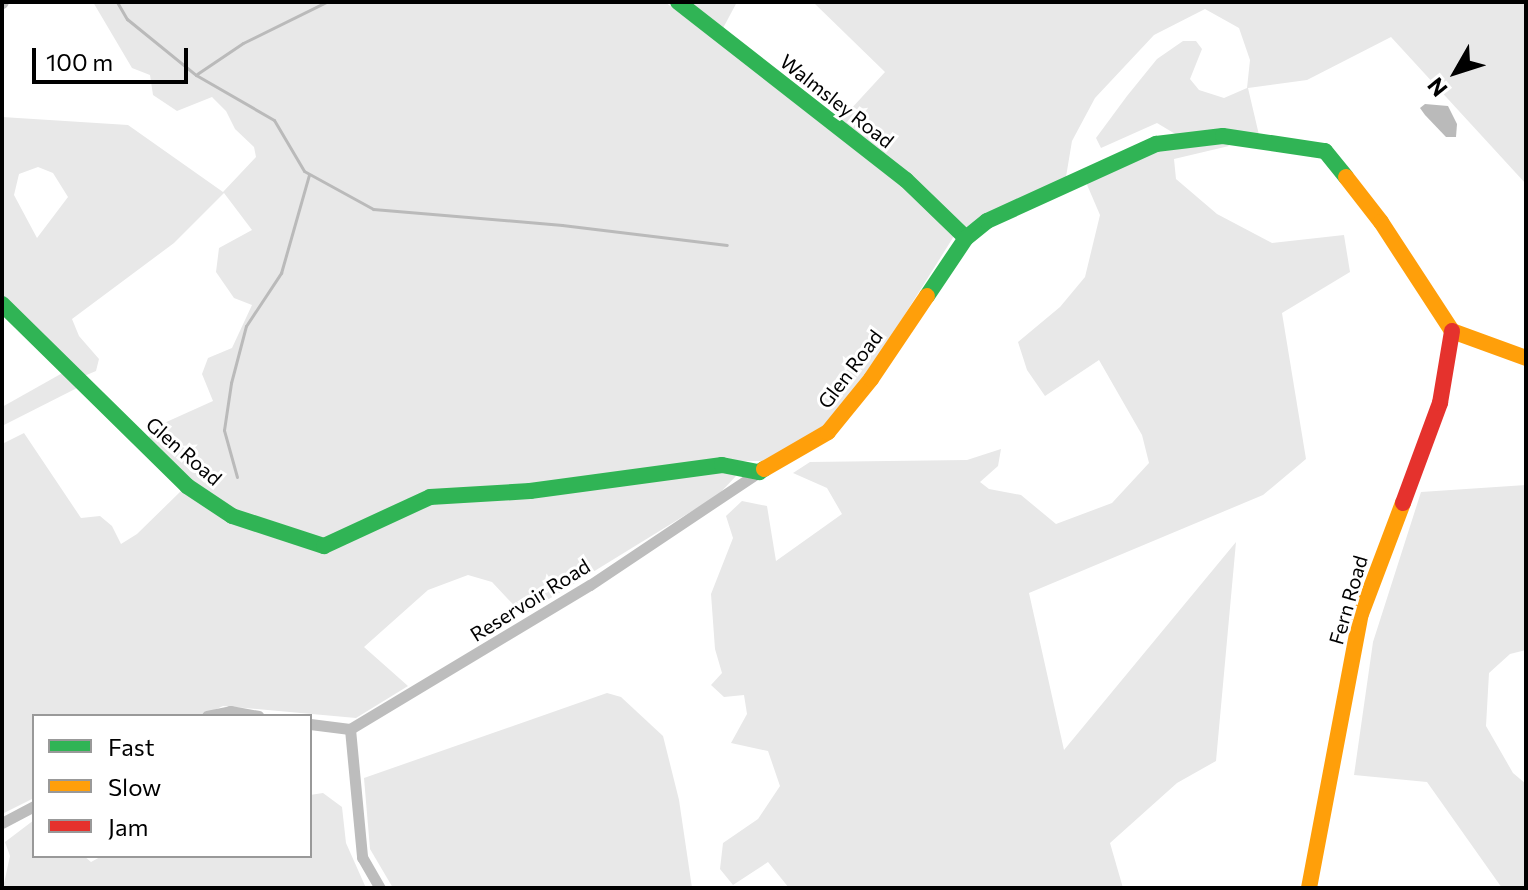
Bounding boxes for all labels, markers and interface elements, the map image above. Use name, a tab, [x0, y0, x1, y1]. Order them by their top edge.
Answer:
scale bar	[36, 32, 192, 82]
north arrow	[1416, 32, 1496, 112]
text: 100 m	[46, 47, 113, 76]
street label: Walmsley Road	[775, 49, 899, 153]
text: N	[1421, 73, 1453, 102]
street label: Glen Road	[813, 325, 887, 413]
street label: Glen Road	[141, 412, 227, 490]
street label: Fern Road	[1324, 553, 1372, 647]
street label: Reservoir Road	[466, 554, 594, 646]
legend	[32, 714, 312, 858]
text: Fast	[108, 732, 155, 761]
text: Slow	[108, 772, 161, 801]
text: Jam	[108, 812, 148, 841]

